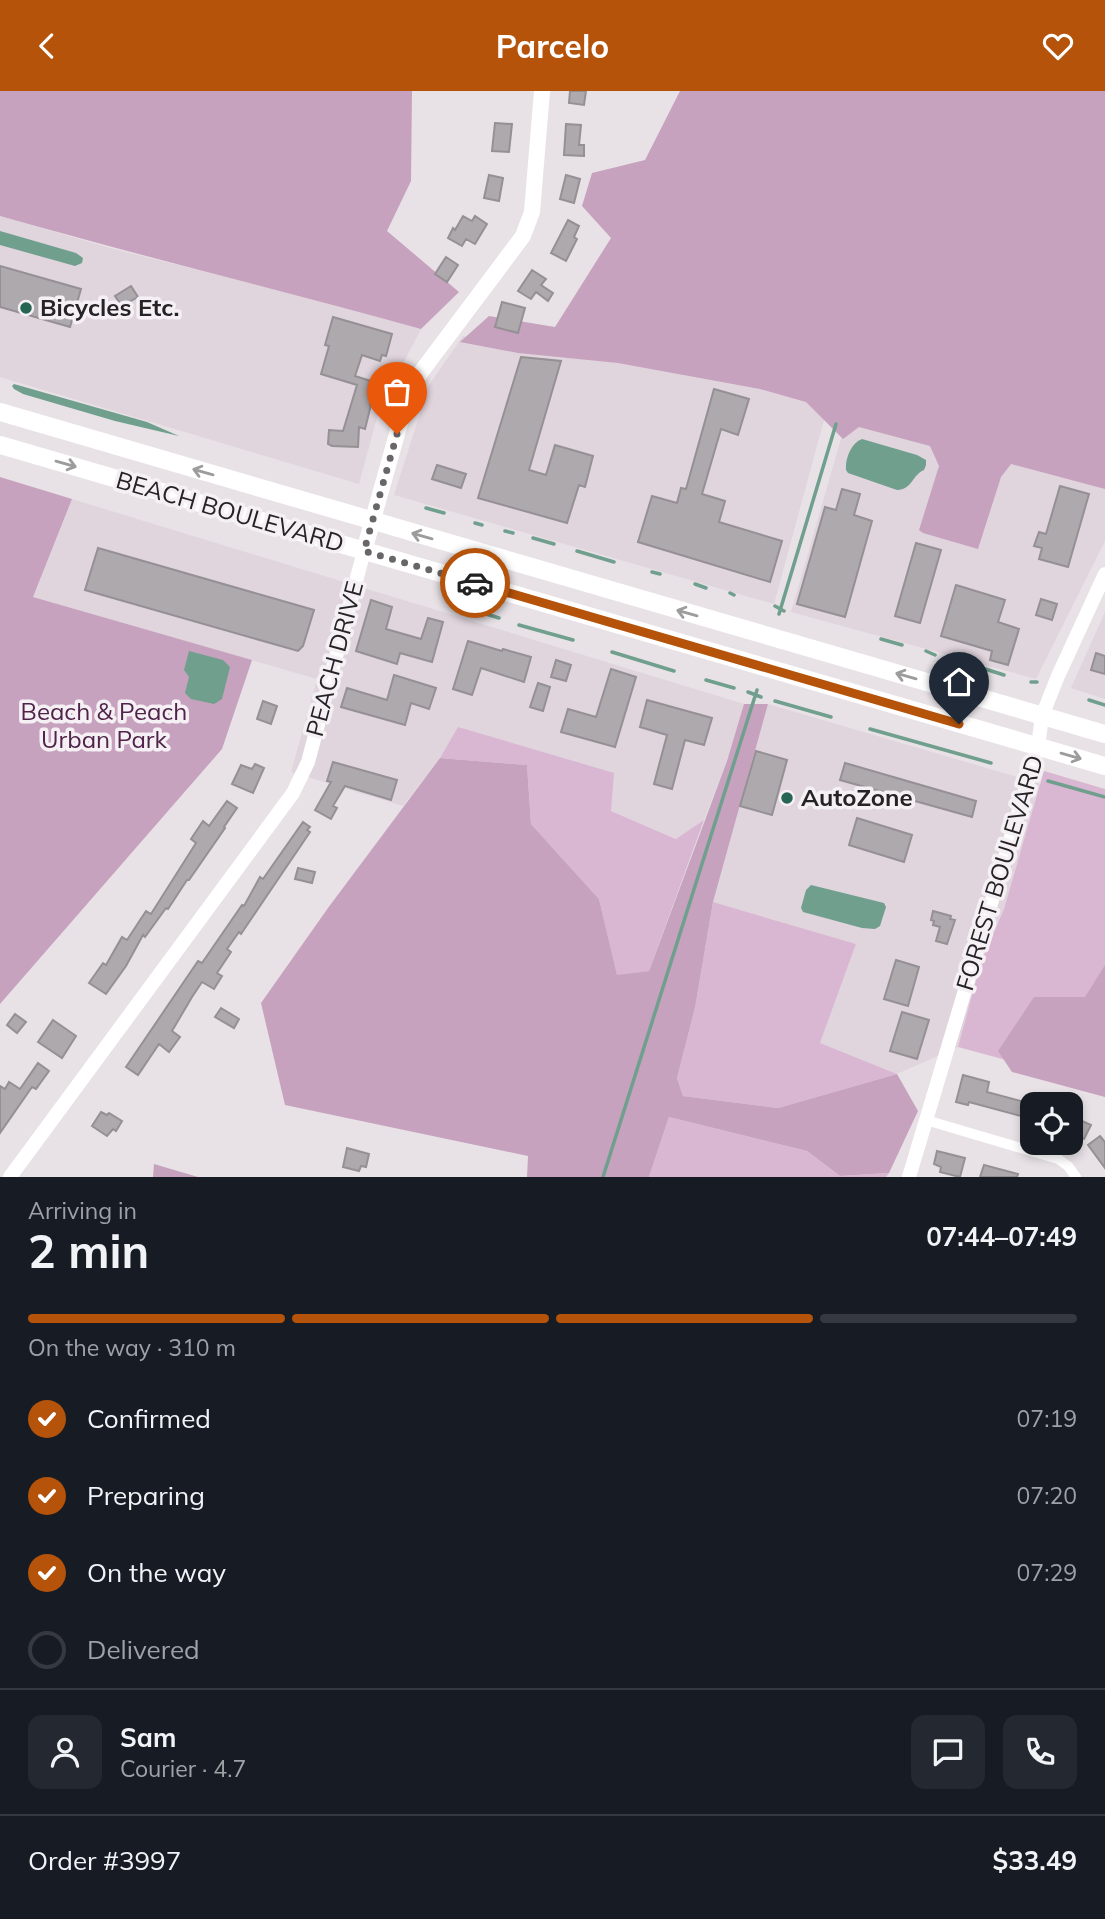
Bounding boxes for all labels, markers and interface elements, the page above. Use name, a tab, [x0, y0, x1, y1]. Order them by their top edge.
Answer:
text: Parcelo	[496, 26, 609, 66]
icon: back	[28, 27, 66, 65]
icon: heart	[1039, 27, 1077, 65]
place label: Bicycles Etc.	[40, 292, 179, 322]
marker: Bicycles Etc.	[18, 300, 34, 316]
pin	[367, 362, 427, 434]
icon: bag	[378, 373, 416, 411]
one-way arrow	[54, 458, 76, 471]
street label: BEACH BOULEVARD	[113, 464, 348, 558]
one-way arrow	[192, 464, 214, 477]
one-way arrow	[411, 528, 433, 541]
courier	[440, 548, 510, 618]
icon: car	[456, 564, 494, 602]
street label: PEACH DRIVE	[299, 578, 369, 740]
one-way arrow	[676, 605, 698, 618]
pin	[929, 652, 989, 724]
icon: home	[940, 663, 978, 701]
one-way arrow	[895, 669, 917, 682]
park label: Beach & Peach Urban Park	[21, 696, 187, 754]
street label: FOREST BOULEVARD	[949, 751, 1049, 994]
one-way arrow	[1060, 751, 1082, 764]
place label: AutoZone	[801, 782, 913, 812]
marker: AutoZone	[779, 790, 795, 806]
map controls	[1020, 1092, 1083, 1155]
button: locate	[1020, 1092, 1083, 1155]
text: Arriving in	[28, 1196, 137, 1225]
text: 07:44–07:49	[926, 1220, 1077, 1253]
text: 2 min	[28, 1222, 149, 1280]
text: On the way · 310 m	[28, 1333, 236, 1362]
icon: check	[28, 1400, 66, 1438]
text: Confirmed	[87, 1402, 211, 1435]
text: 07:19	[1017, 1404, 1077, 1433]
icon: check	[28, 1477, 66, 1515]
text: Preparing	[87, 1479, 205, 1512]
text: 07:20	[1017, 1481, 1077, 1510]
icon: check	[28, 1554, 66, 1592]
text: On the way	[87, 1556, 226, 1589]
text: 07:29	[1017, 1558, 1077, 1587]
text: Delivered	[87, 1633, 200, 1666]
button: person	[28, 1715, 102, 1789]
button: chat	[911, 1715, 985, 1789]
button: phone	[1003, 1715, 1077, 1789]
text: Sam	[120, 1721, 176, 1754]
text: Courier · 4.7	[120, 1754, 246, 1783]
text: Order #3997	[28, 1844, 181, 1877]
text: $33.49	[993, 1844, 1077, 1877]

